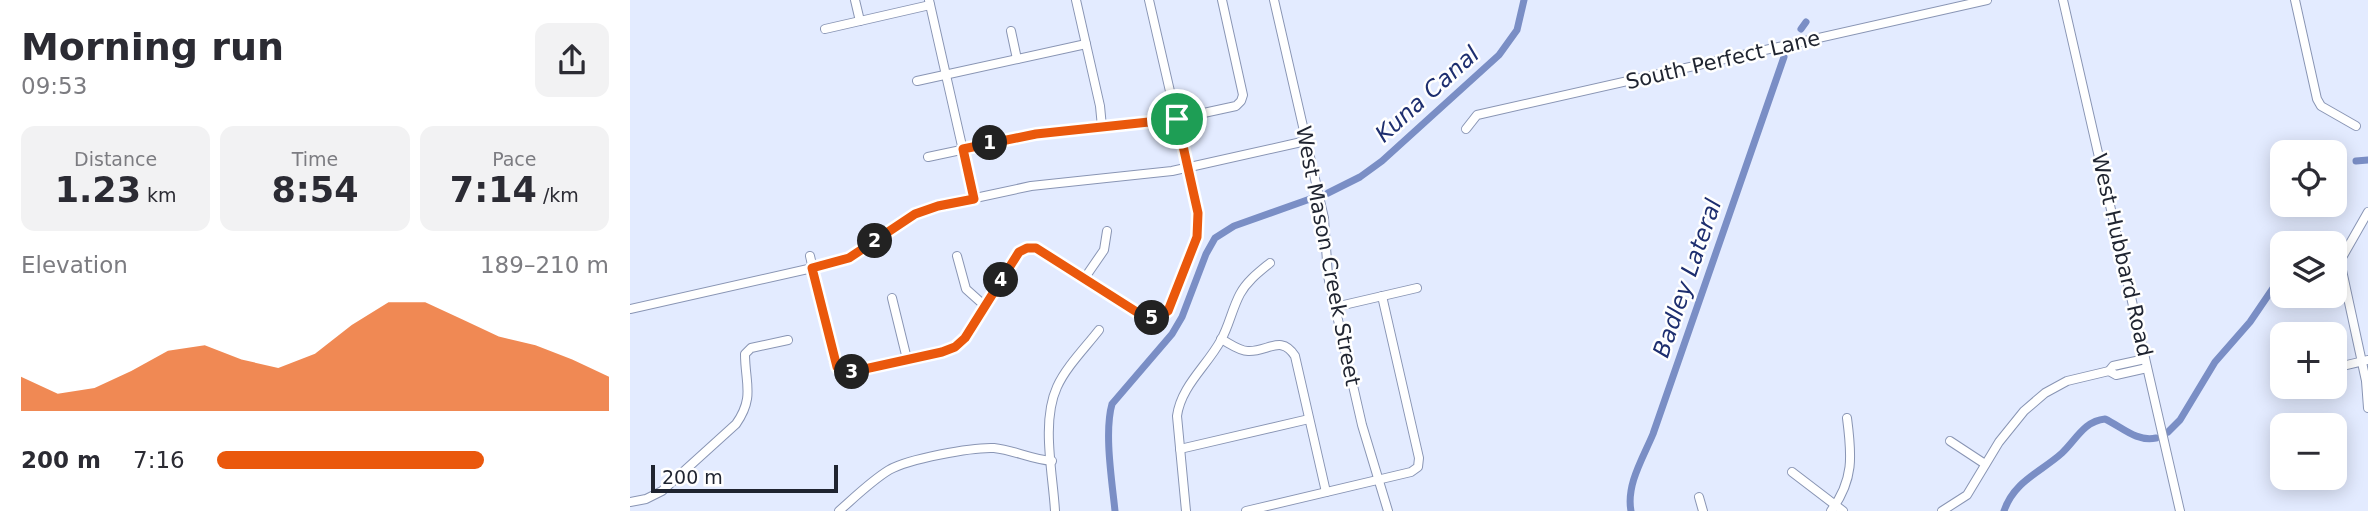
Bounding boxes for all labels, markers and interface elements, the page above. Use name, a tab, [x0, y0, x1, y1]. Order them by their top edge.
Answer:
button: share	[535, 23, 609, 97]
text: Morning run	[21, 25, 284, 69]
street label: South Perfect Lane	[1623, 26, 1823, 94]
water label: Kuna Canal	[1370, 40, 1485, 147]
text: 09:53	[21, 73, 87, 99]
pin	[1147, 89, 1207, 149]
icon: arrive	[1158, 100, 1196, 138]
street label: West Mason Creek Street	[1291, 124, 1365, 388]
pin: 1	[972, 125, 1008, 160]
text: 1	[983, 131, 996, 153]
map controls	[2270, 140, 2347, 490]
button: locate	[2270, 140, 2347, 217]
text: Distance	[74, 148, 157, 170]
text: Time	[292, 148, 338, 170]
text: Pace	[492, 148, 537, 170]
street label: West Hubbard Road	[2087, 151, 2157, 359]
text: 1.23	[55, 170, 141, 210]
text: 8:54	[271, 170, 359, 210]
text: 7:14	[450, 170, 537, 210]
text: km	[141, 184, 177, 206]
text: /km	[537, 184, 579, 206]
water label: Badley Lateral	[1648, 195, 1727, 361]
pin: 2	[858, 224, 892, 258]
text: 2	[868, 229, 881, 251]
button: layers	[2270, 231, 2347, 308]
text: Elevation	[21, 252, 128, 278]
text: 189–210 m	[480, 252, 609, 278]
pin: 4	[984, 262, 1018, 298]
text: 4	[994, 268, 1007, 290]
pin: 5	[1134, 300, 1170, 336]
text: 5	[1145, 306, 1158, 328]
button: +	[2270, 322, 2347, 399]
pin: 3	[834, 354, 870, 390]
text: 3	[845, 360, 858, 382]
button: −	[2270, 413, 2347, 490]
text: 200 m	[21, 447, 101, 473]
text: 7:16	[133, 447, 185, 473]
scale bar	[651, 462, 838, 494]
text: 200 m	[662, 466, 723, 488]

